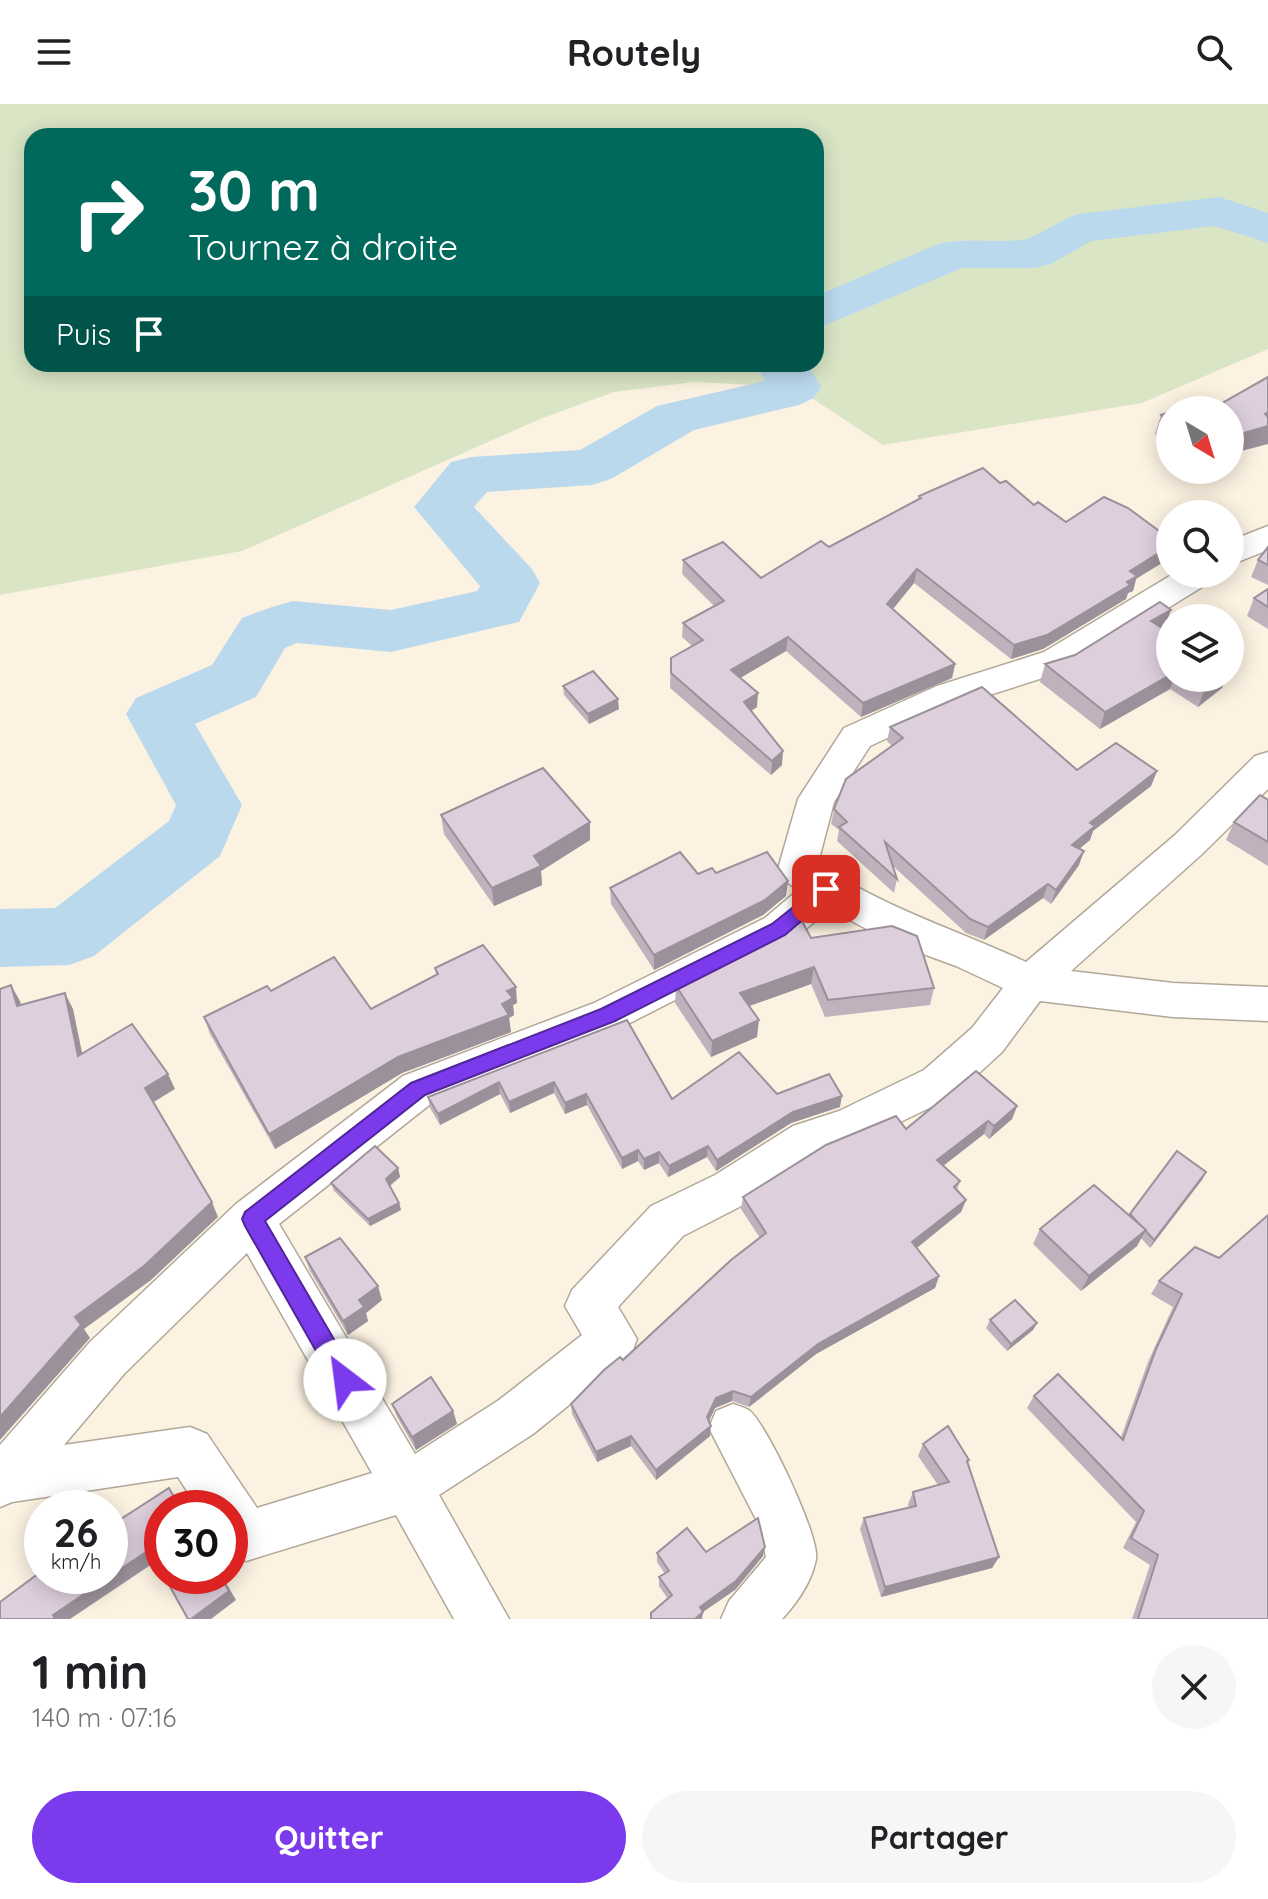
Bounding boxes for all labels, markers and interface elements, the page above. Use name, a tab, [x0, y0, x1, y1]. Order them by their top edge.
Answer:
icon: menu	[32, 30, 76, 74]
text: Routely	[567, 30, 701, 75]
icon: search	[1192, 30, 1236, 74]
text: 30 m	[188, 155, 320, 225]
icon: right	[56, 160, 160, 264]
text: Tournez à droite	[188, 224, 458, 269]
icon: arrive	[127, 312, 171, 356]
text: Puis	[56, 315, 111, 353]
north arrow	[1156, 396, 1244, 484]
map controls	[1156, 396, 1244, 692]
button: search	[1156, 500, 1244, 588]
button: layers	[1156, 604, 1244, 692]
pin	[792, 855, 860, 923]
icon: arrive	[804, 867, 848, 911]
position arrow	[303, 1338, 387, 1422]
speed limit sign: 30	[144, 1490, 248, 1594]
text: 26	[54, 1507, 98, 1557]
text: km/h	[51, 1549, 101, 1574]
text: 1 min	[32, 1641, 148, 1701]
button: close	[1152, 1645, 1236, 1729]
text: 140 m · 07:16	[32, 1701, 176, 1734]
button: Quitter	[32, 1791, 626, 1883]
button: Partager	[642, 1791, 1236, 1883]

